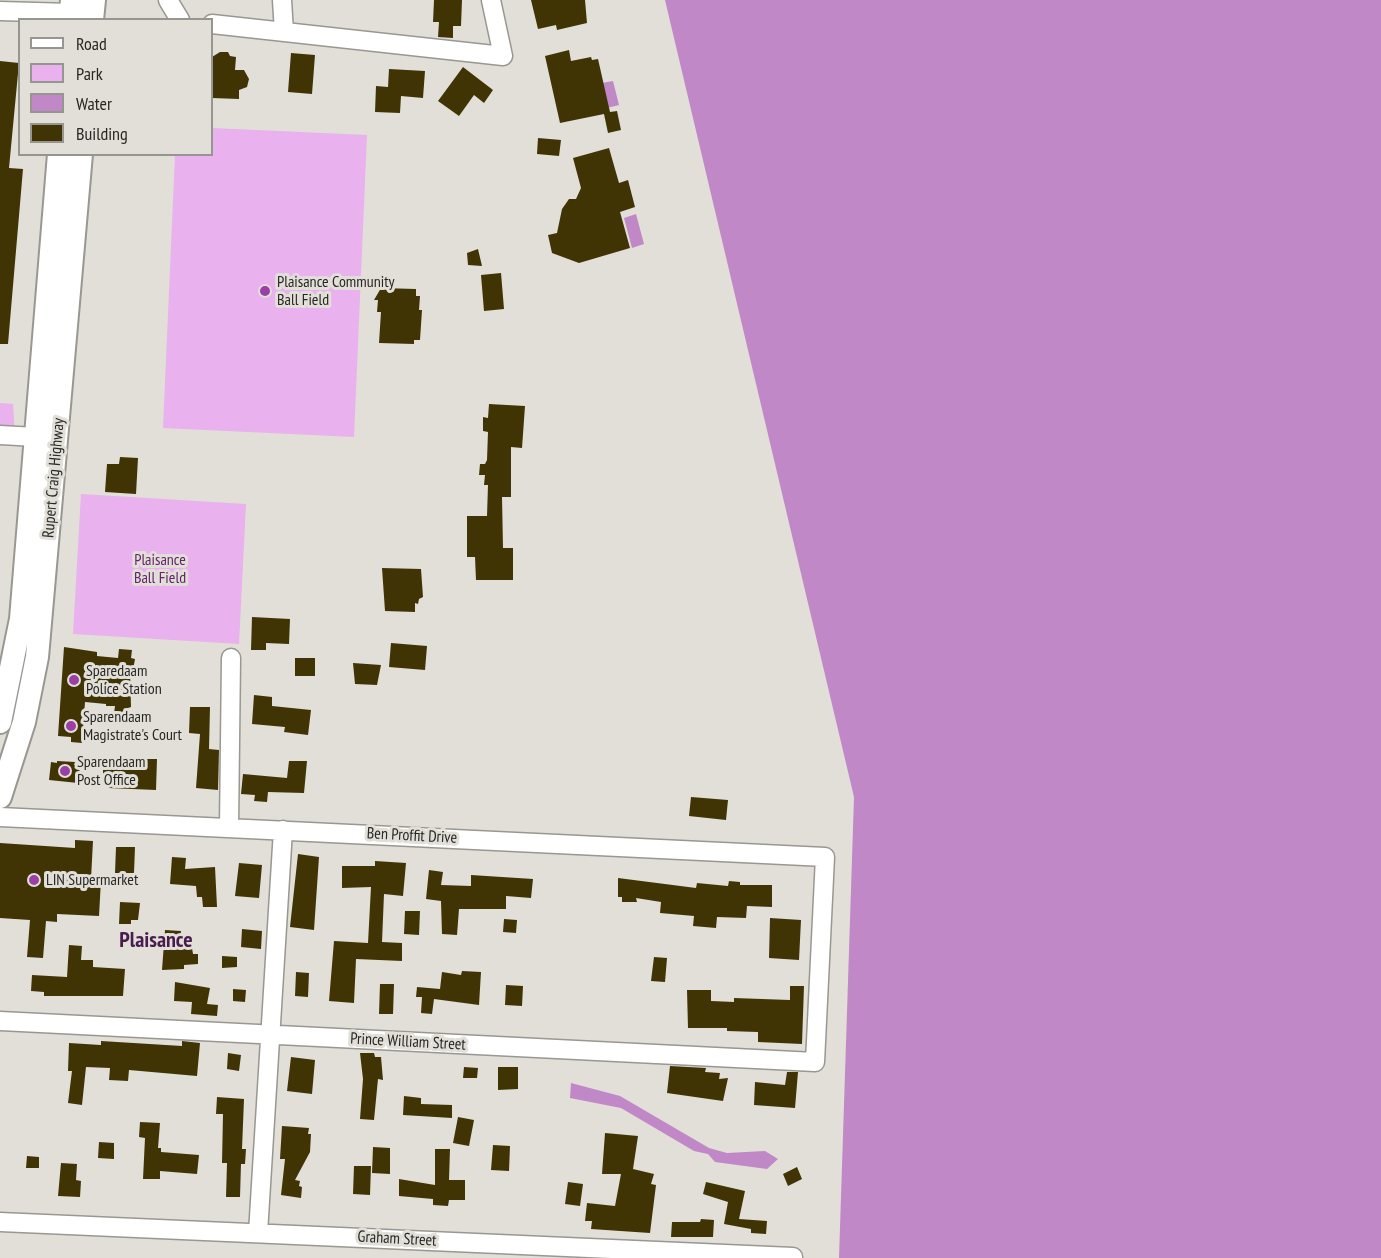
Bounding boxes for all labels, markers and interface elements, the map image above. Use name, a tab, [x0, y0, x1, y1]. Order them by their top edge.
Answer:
legend	[18, 18, 213, 156]
text: Road	[76, 32, 107, 55]
text: Park	[76, 62, 103, 85]
text: Water	[76, 92, 112, 115]
text: Building	[76, 122, 128, 145]
place label: Plaisance Community Ball Field	[277, 272, 394, 310]
marker: Plaisance Community Ball Field	[258, 284, 272, 298]
street label: Rupert Craig Highway	[39, 417, 69, 539]
park label: Plaisance Ball Field	[134, 550, 186, 588]
place label: Sparedaam Police Station	[86, 661, 162, 699]
marker: Sparedaam Police Station	[67, 673, 81, 687]
place label: Sparendaam Magistrate's Court	[83, 707, 182, 745]
marker: Sparendaam Magistrate's Court	[64, 719, 78, 733]
place label: Sparendaam Post Office	[77, 752, 145, 790]
marker: Sparendaam Post Office	[58, 764, 72, 778]
street label: Ben Proffit Drive	[366, 824, 458, 848]
place label: LIN Supermarket	[46, 870, 138, 890]
marker: LIN Supermarket	[27, 873, 41, 887]
district label: Plaisance	[119, 928, 193, 954]
street label: Prince William Street	[350, 1029, 466, 1055]
street label: Graham Street	[357, 1227, 437, 1251]

